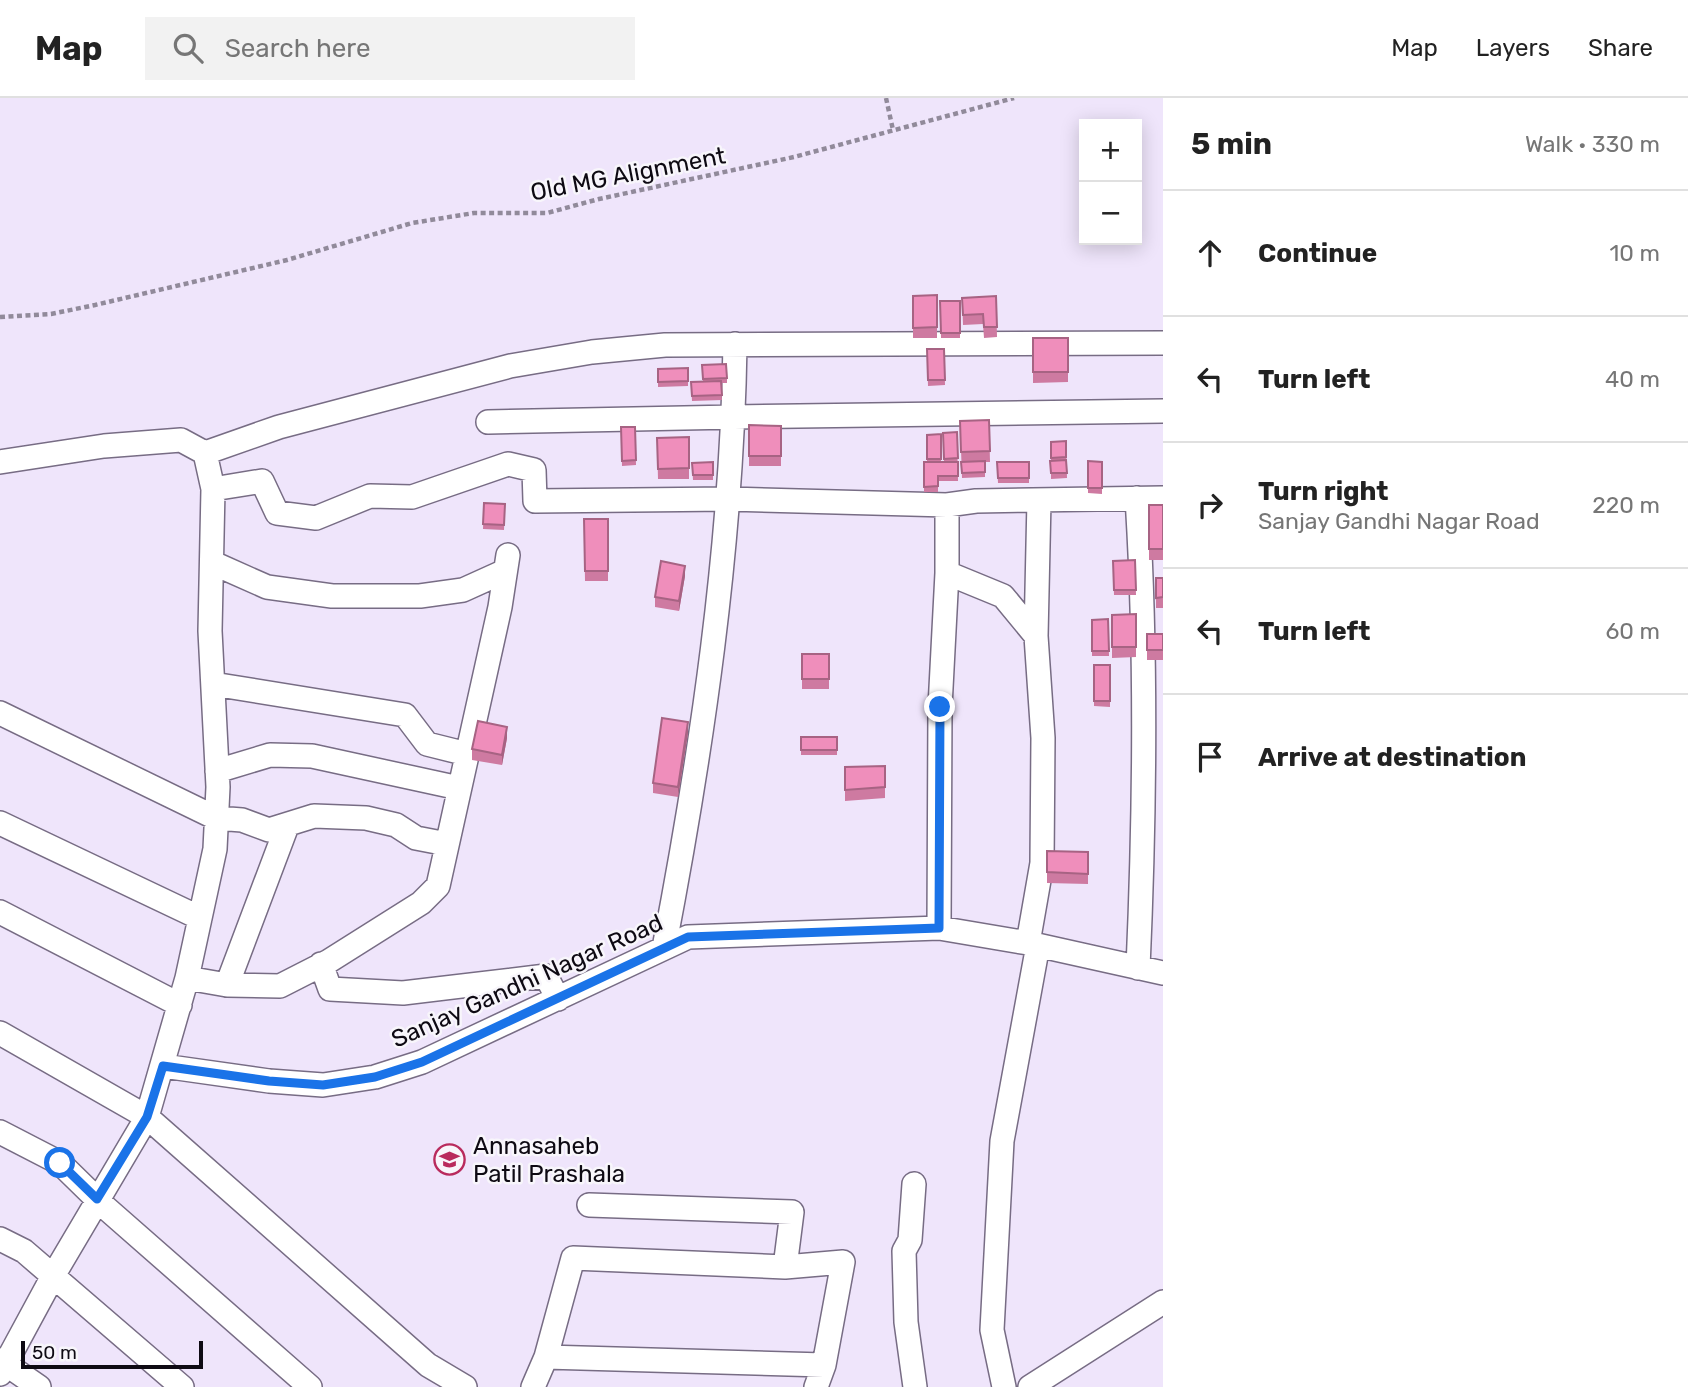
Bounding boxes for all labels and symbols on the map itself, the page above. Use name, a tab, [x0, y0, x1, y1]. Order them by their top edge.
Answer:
street label: Old MG Alignment	[528, 141, 728, 207]
route end	[924, 691, 955, 722]
street label: Sanjay Gandhi Nagar Road	[387, 908, 667, 1054]
place label: Annasaheb Patil Prashala	[473, 1132, 625, 1188]
school or university icon: Annasaheb Patil Prashala	[433, 1143, 467, 1177]
route start	[44, 1147, 75, 1178]
scale bar	[21, 1338, 203, 1370]

